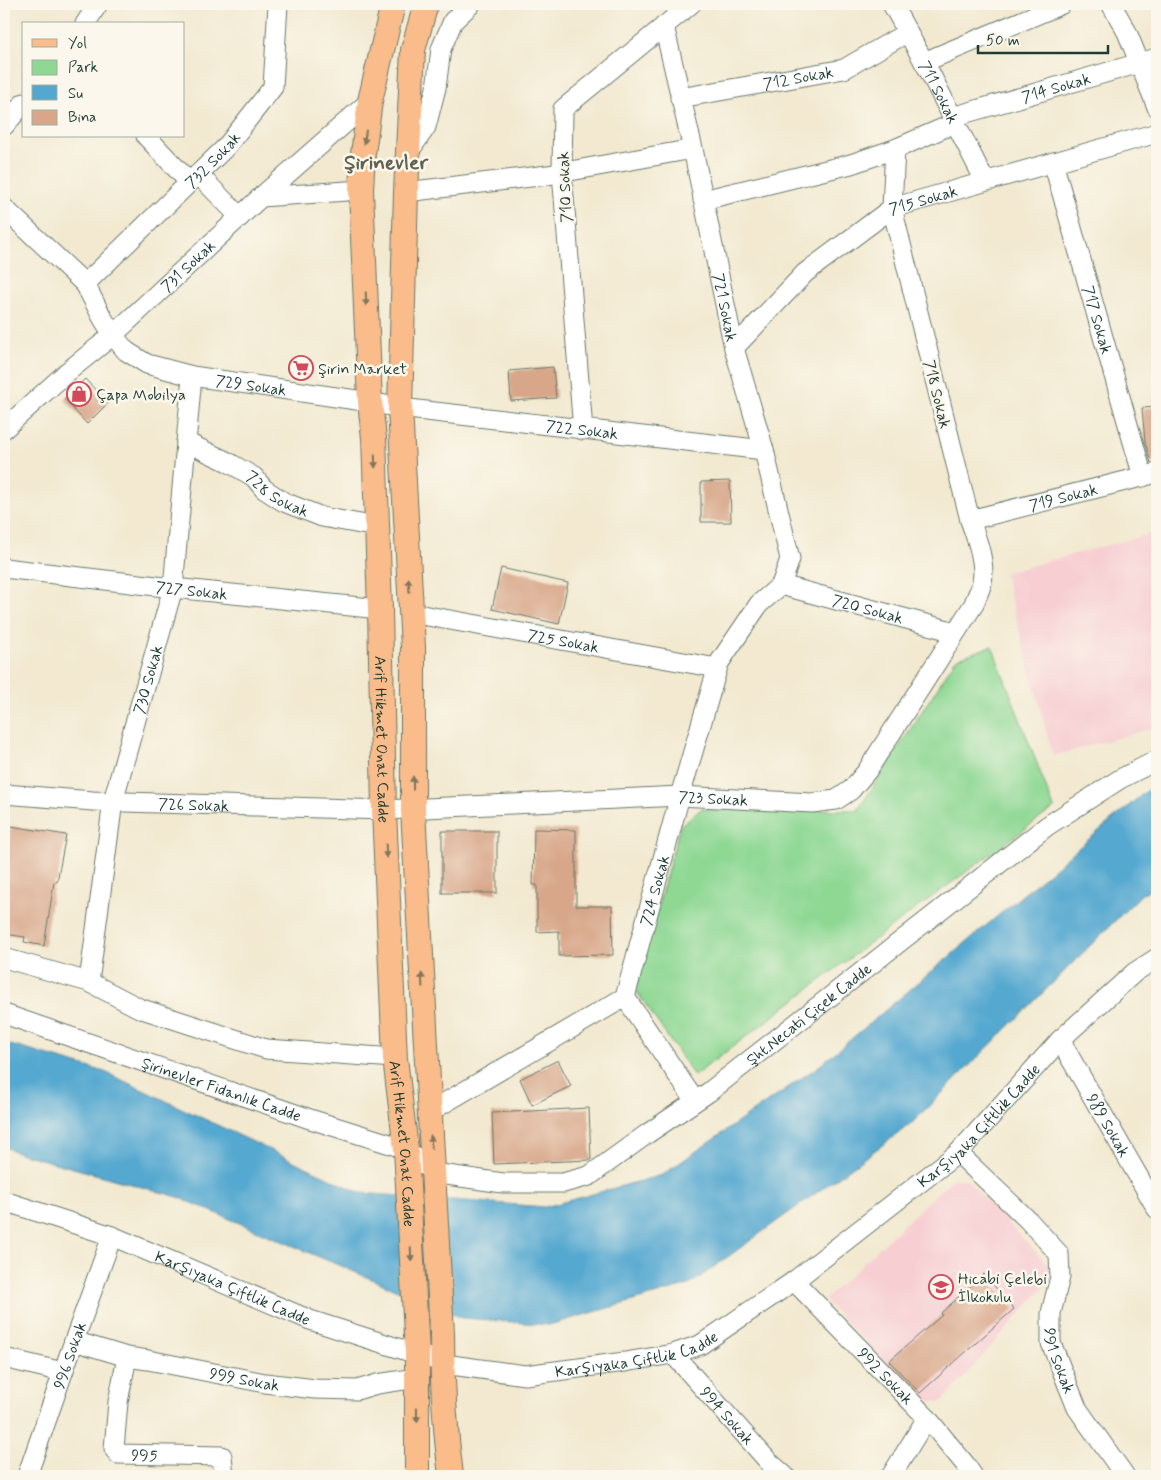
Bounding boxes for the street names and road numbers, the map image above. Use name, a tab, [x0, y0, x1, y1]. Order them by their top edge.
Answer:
street label: 711 Sokak	[913, 58, 963, 128]
street label: 712 Sokak	[762, 62, 835, 95]
street label: 714 Sokak	[1019, 69, 1093, 108]
street label: 732 Sokak	[181, 128, 246, 193]
street label: 710 Sokak	[553, 151, 578, 223]
street label: 715 Sokak	[887, 181, 960, 220]
street label: 731 Sokak	[157, 236, 221, 297]
street label: 721 Sokak	[707, 272, 741, 344]
street label: 717 Sokak	[1077, 283, 1116, 357]
street label: 718 Sokak	[918, 358, 955, 431]
street label: 729 Sokak	[214, 371, 288, 402]
street label: 722 Sokak	[545, 416, 619, 445]
street label: 728 Sokak	[242, 466, 311, 523]
street label: 719 Sokak	[1027, 479, 1100, 517]
street label: 727 Sokak	[155, 577, 228, 605]
street label: 720 Sokak	[830, 590, 905, 630]
street label: 725 Sokak	[526, 625, 601, 659]
street label: 730 Sokak	[129, 643, 168, 717]
street label: Arif Hikmet Onat Cadde	[369, 655, 394, 823]
street label: 723 Sokak	[678, 787, 748, 812]
street label: 726 Sokak	[158, 794, 229, 817]
street label: 724 Sokak	[636, 853, 675, 928]
street label: Şht.Necati Çiçek Cadde	[742, 959, 877, 1071]
street label: Şirinevler Fidanlık Cadde	[138, 1053, 304, 1127]
street label: Arif Hikmet Onat Cadde	[383, 1059, 419, 1228]
street label: Karşıyaka Çiftlik Cadde	[913, 1060, 1046, 1193]
street label: 989 Sokak	[1081, 1090, 1134, 1161]
street label: Karşıyaka Çiftlik Cadde	[152, 1246, 313, 1331]
street label: 996 Sokak	[49, 1319, 92, 1392]
street label: Karşıyaka Çiftlik Cadde	[554, 1327, 723, 1383]
street label: 991 Sokak	[1039, 1328, 1079, 1397]
street label: 992 Sokak	[852, 1344, 917, 1410]
street label: 999 Sokak	[208, 1363, 281, 1397]
street label: 994 Sokak	[695, 1383, 758, 1450]
street label: 995	[131, 1445, 158, 1467]

